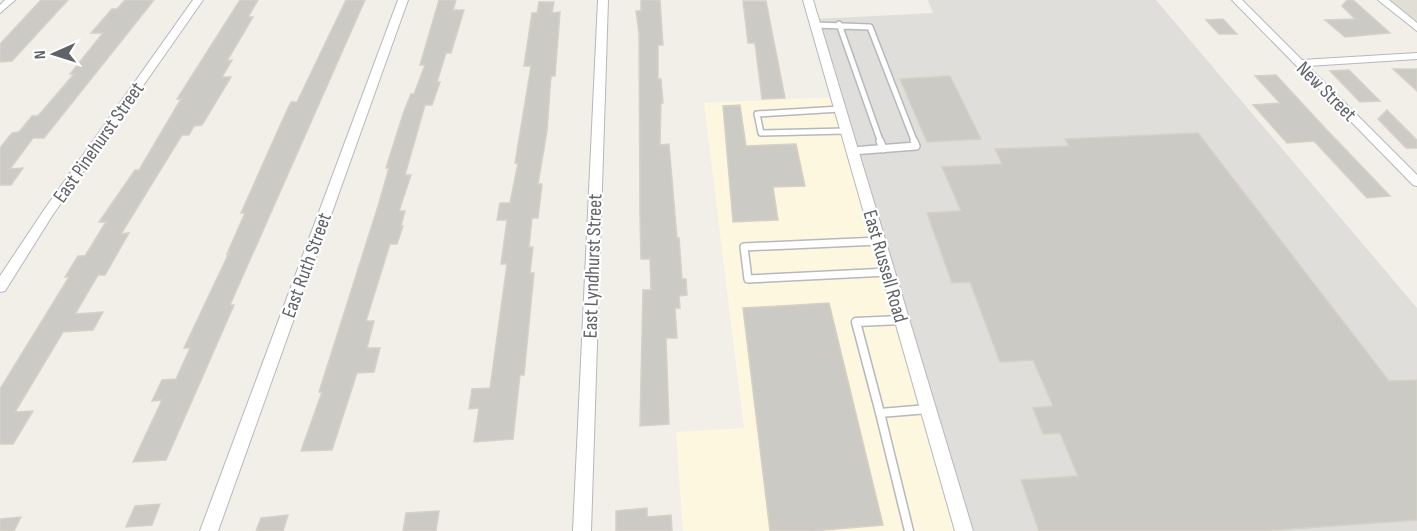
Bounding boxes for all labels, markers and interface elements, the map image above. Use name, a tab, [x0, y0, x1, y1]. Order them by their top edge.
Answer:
north arrow	[24, 24, 84, 84]
text: N	[31, 50, 50, 59]
street label: New Street	[1291, 57, 1361, 127]
street label: East Pinehurst Street	[48, 78, 149, 208]
street label: East Lyndhurst Street	[578, 193, 608, 339]
street label: East Russell Road	[858, 207, 913, 325]
street label: East Ruth Street	[277, 210, 337, 321]

